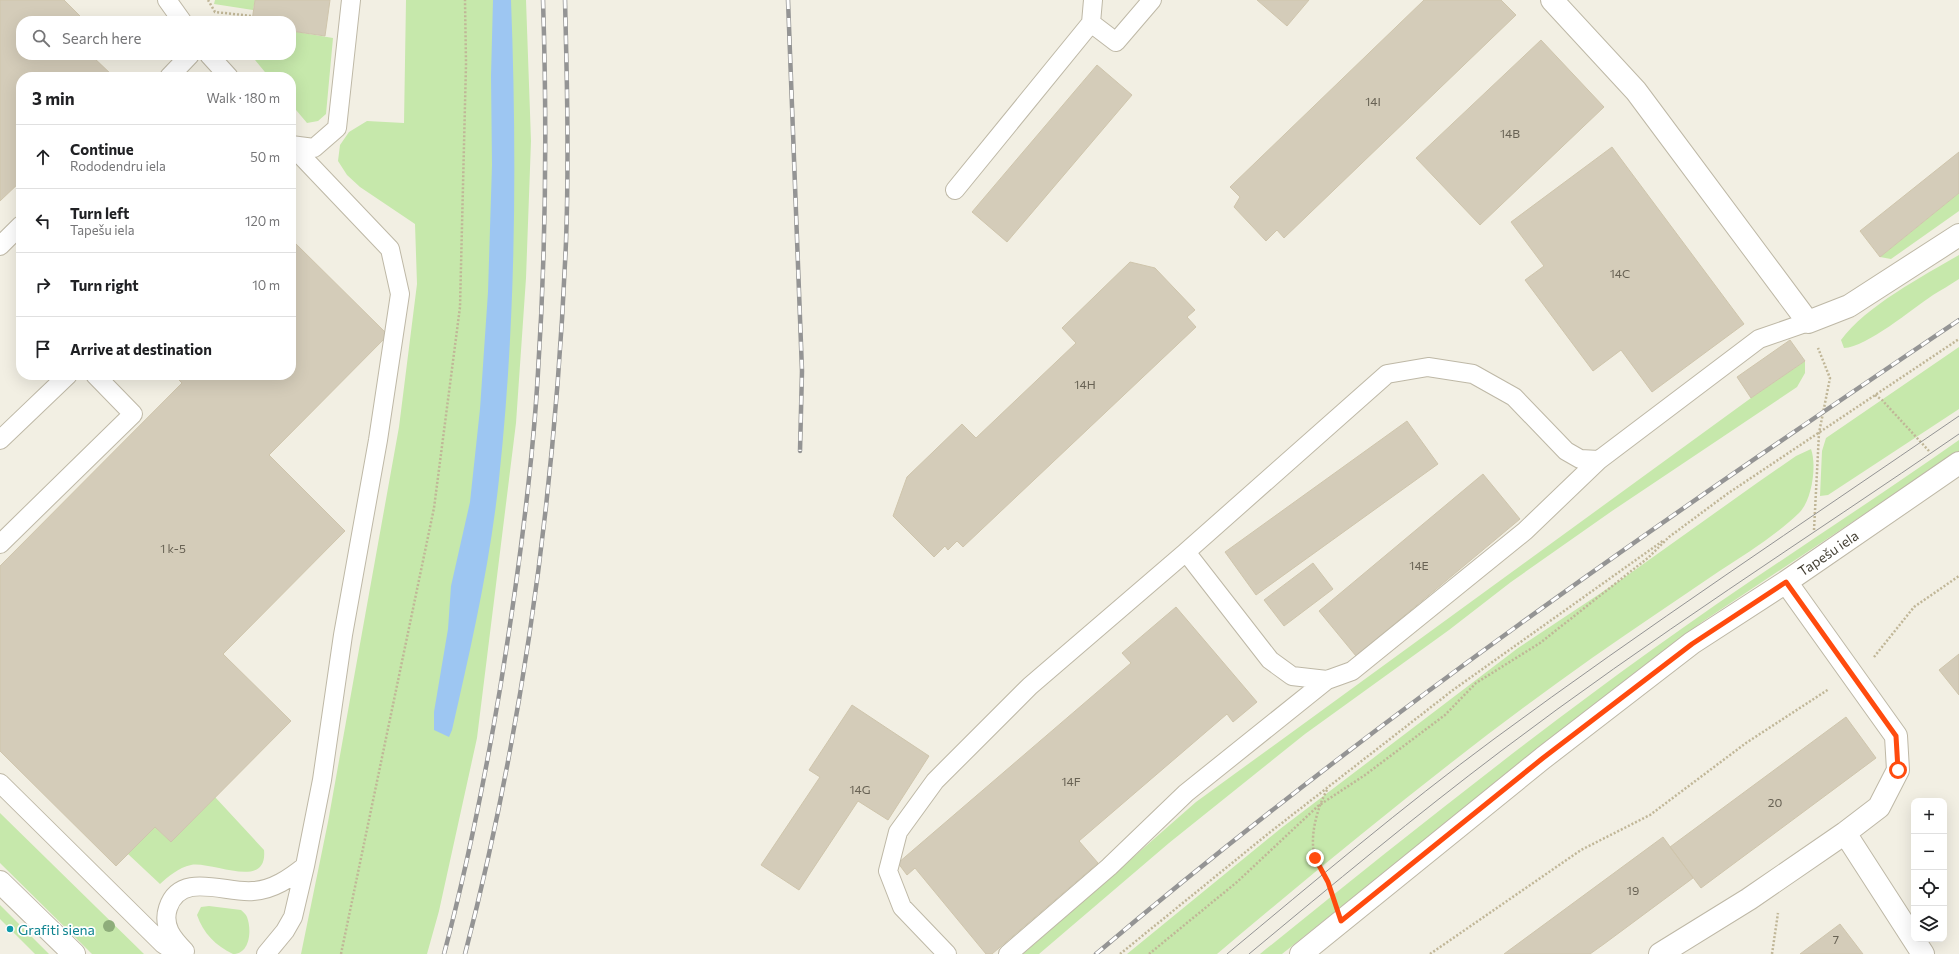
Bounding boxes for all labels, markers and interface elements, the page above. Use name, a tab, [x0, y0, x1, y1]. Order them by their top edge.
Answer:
search box	[16, 16, 296, 60]
icon: search	[30, 27, 52, 49]
text: Search here	[62, 29, 141, 47]
text: 3 min	[32, 88, 75, 109]
text: Walk · 180 m	[206, 90, 280, 106]
house number: 14I	[1365, 94, 1381, 108]
house number: 14B	[1500, 126, 1520, 140]
text: Continue	[70, 140, 134, 158]
icon: ahead	[32, 146, 54, 168]
text: 50 m	[250, 149, 280, 165]
text: Rododendru iela	[70, 158, 166, 174]
text: Turn left	[70, 204, 129, 222]
icon: left	[32, 210, 54, 232]
text: 120 m	[245, 213, 280, 229]
text: Tapešu iela	[70, 222, 135, 238]
house number: 14C	[1610, 266, 1630, 280]
icon: right	[32, 274, 54, 296]
text: Turn right	[70, 276, 139, 294]
text: 10 m	[252, 277, 280, 293]
icon: arrive	[32, 338, 54, 360]
text: Arrive at destination	[70, 340, 212, 358]
house number: 14H	[1074, 377, 1096, 391]
street label: Tapešu iela	[1794, 527, 1862, 579]
house number: 1 k-5	[160, 541, 186, 555]
house number: 14E	[1409, 558, 1429, 572]
route start	[1889, 761, 1907, 779]
house number: 14F	[1061, 774, 1081, 788]
house number: 14G	[849, 782, 871, 796]
house number: 20	[1768, 795, 1782, 809]
map controls	[1911, 798, 1947, 942]
button: +	[1911, 798, 1947, 834]
button: −	[1911, 834, 1947, 870]
route end	[1306, 849, 1324, 867]
button: locate	[1911, 870, 1947, 906]
house number: 19	[1627, 883, 1639, 897]
button: layers	[1911, 906, 1947, 942]
place label: Grafiti siena	[18, 921, 95, 938]
marker: Grafiti siena	[5, 924, 15, 934]
house number: 7	[1833, 932, 1839, 946]

